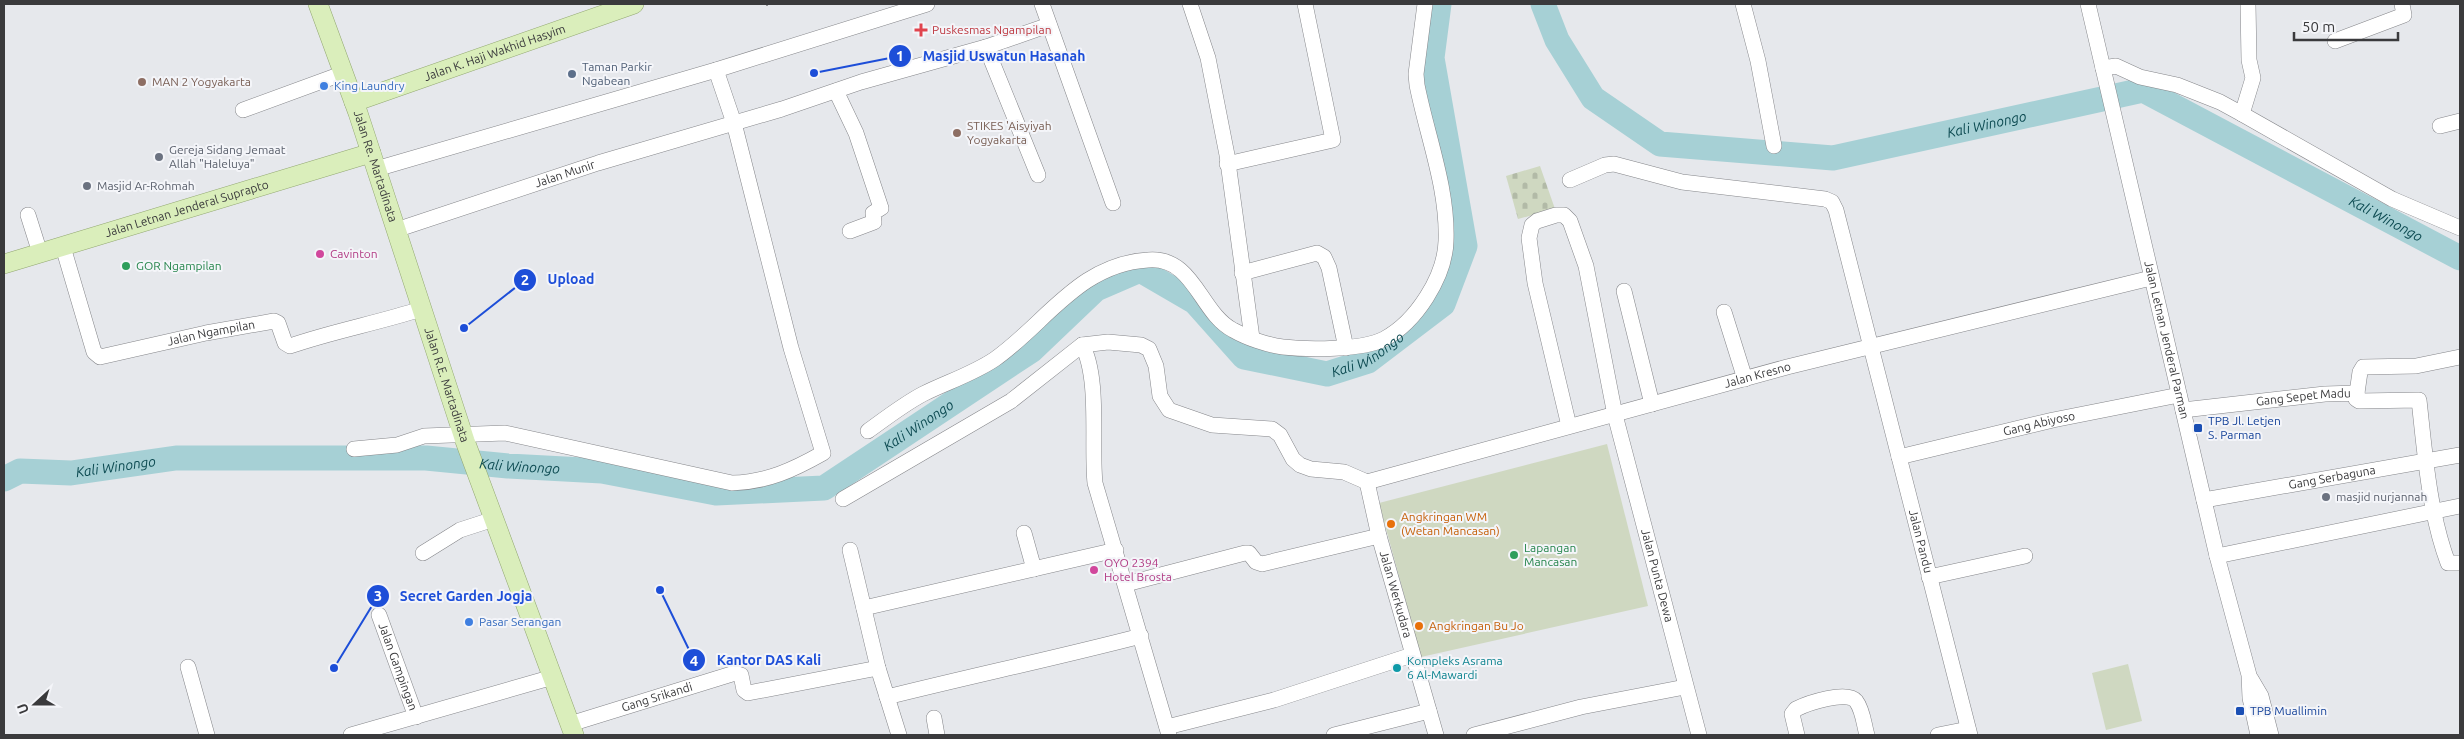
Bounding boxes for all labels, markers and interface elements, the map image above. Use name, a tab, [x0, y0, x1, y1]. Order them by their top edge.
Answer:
scale bar	[2294, 10, 2398, 42]
text: 50 m	[2302, 18, 2335, 35]
street label: Jalan K. Haji Wakhid Hasyim	[422, 22, 567, 83]
marker: Puskesmas Ngampilan	[914, 23, 928, 37]
place label: Puskesmas Ngampilan	[932, 23, 1052, 36]
callout: Masjid Uswatun Hasanah	[888, 42, 1095, 71]
text: 1	[896, 47, 904, 64]
text: Masjid Uswatun Hasanah	[923, 48, 1085, 64]
place label: Taman Parkir Ngabean	[582, 60, 652, 87]
marker: Taman Parkir Ngabean	[566, 68, 578, 80]
place label: MAN 2 Yogyakarta	[152, 75, 251, 88]
marker: MAN 2 Yogyakarta	[136, 76, 148, 88]
place label: King Laundry	[334, 79, 405, 92]
marker: King Laundry	[318, 80, 330, 92]
street label: Jalan Re. Martadinata	[352, 108, 400, 223]
water label: Kali Winongo	[1946, 108, 2028, 141]
place label: STIKES 'Aisyiyah Yogyakarta	[967, 119, 1052, 146]
marker: STIKES 'Aisyiyah Yogyakarta	[951, 127, 963, 139]
place label: Gereja Sidang Jemaat Allah "Haleluya"	[169, 143, 286, 170]
marker: Gereja Sidang Jemaat Allah "Haleluya"	[153, 151, 165, 163]
street label: Jalan Munir	[533, 157, 597, 190]
street label: Jalan Letnan Jenderal Suprapto	[103, 177, 270, 239]
place label: Masjid Ar-Rohmah	[97, 179, 195, 192]
marker: Masjid Ar-Rohmah	[81, 180, 93, 192]
water label: Kali Winongo	[2347, 193, 2426, 245]
place label: Cavinton	[330, 247, 378, 260]
marker: Cavinton	[314, 248, 326, 260]
place label: GOR Ngampilan	[136, 259, 222, 272]
street label: Jalan Letnan Jenderal Parman	[2142, 259, 2192, 420]
marker: GOR Ngampilan	[120, 260, 132, 272]
callout: Upload	[512, 265, 604, 294]
text: 2	[521, 271, 529, 288]
text: Upload	[548, 271, 594, 287]
street label: Jalan Ngampilan	[166, 317, 256, 348]
street label: Jalan R.E. Martadinata	[422, 326, 472, 444]
water label: Kali Winongo	[1329, 329, 1407, 380]
street label: Jalan Kresno	[1723, 359, 1792, 390]
street label: Gang Sepet Madu	[2255, 386, 2351, 408]
water label: Kali Winongo	[880, 396, 957, 454]
street label: Gang Abiyoso	[2002, 409, 2076, 438]
place label: TPB Jl. Letjen S. Parman	[2208, 414, 2281, 441]
marker: TPB Jl. Letjen S. Parman	[2192, 422, 2204, 434]
water label: Kali Winongo	[75, 453, 157, 480]
water label: Kali Winongo	[479, 455, 561, 477]
street label: Gang Serbaguna	[2287, 463, 2376, 491]
place label: masjid nurjannah	[2336, 490, 2427, 503]
marker: masjid nurjannah	[2320, 491, 2332, 503]
street label: Jalan Pandu	[1907, 508, 1935, 574]
place label: Angkringan WM (Wetan Mancasan)	[1401, 510, 1500, 538]
marker: Angkringan WM (Wetan Mancasan)	[1385, 518, 1397, 530]
street label: Jalan Punta Dewa	[1639, 527, 1676, 623]
place label: Lapangan Mancasan	[1524, 541, 1577, 568]
street label: Jalan Werkudara	[1378, 549, 1415, 639]
marker: Lapangan Mancasan	[1508, 549, 1520, 561]
place label: OYO 2394 Hotel Brosta	[1104, 556, 1172, 583]
marker: OYO 2394 Hotel Brosta	[1088, 564, 1100, 576]
callout: Secret Garden Jogja	[365, 582, 543, 611]
text: 3	[374, 587, 382, 604]
text: Secret Garden Jogja	[400, 588, 532, 604]
place label: Pasar Serangan	[479, 615, 561, 628]
marker: Pasar Serangan	[463, 616, 475, 628]
place label: Angkringan Bu Jo	[1429, 619, 1524, 632]
marker: Angkringan Bu Jo	[1413, 620, 1425, 632]
street label: Jalan Gampingan	[376, 621, 420, 712]
callout: Kantor DAS Kali	[682, 646, 831, 675]
text: 4	[690, 652, 698, 669]
text: Kantor DAS Kali	[717, 652, 821, 668]
place label: Kompleks Asrama 6 Al-Mawardi	[1407, 654, 1503, 681]
marker: Kompleks Asrama 6 Al-Mawardi	[1391, 662, 1403, 674]
north arrow	[10, 679, 60, 729]
street label: Gang Srikandi	[620, 680, 694, 714]
text: U	[14, 701, 32, 716]
place label: TPB Muallimin	[2250, 704, 2327, 717]
marker: TPB Muallimin	[2234, 705, 2246, 717]

